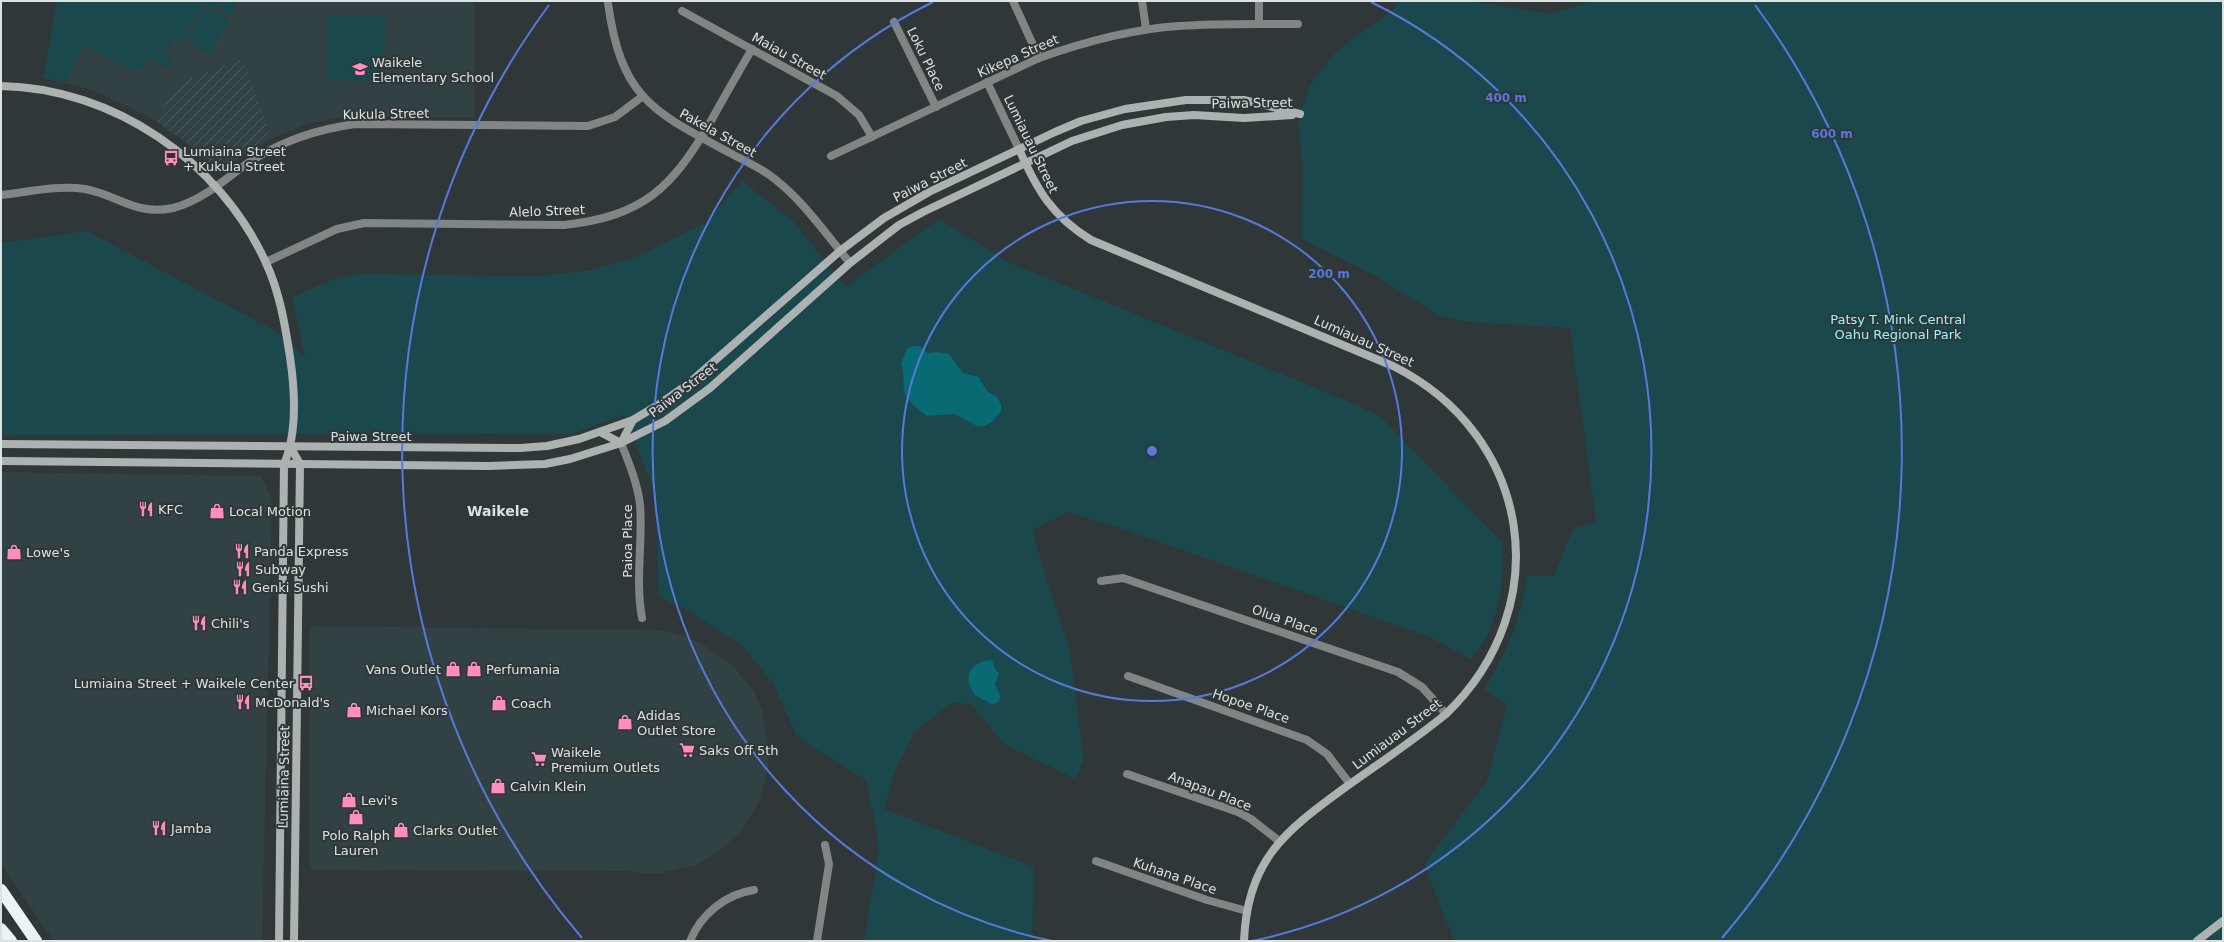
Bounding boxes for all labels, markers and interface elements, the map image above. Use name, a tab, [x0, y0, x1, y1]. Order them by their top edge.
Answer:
street label: Loku Place	[904, 25, 948, 93]
street label: Maiau Street	[749, 29, 829, 83]
street label: Kikepa Street	[975, 31, 1061, 81]
place label: Waikele Elementary School	[372, 55, 494, 85]
school or university icon: Waikele Elementary School	[351, 60, 369, 78]
text: 400 m	[1485, 91, 1527, 105]
street label: Lumiauau Street	[1001, 92, 1061, 196]
street label: Paiwa Street	[1211, 95, 1293, 111]
street label: Kukula Street	[343, 106, 429, 122]
street label: Pakela Street	[677, 106, 759, 160]
text: 600 m	[1811, 127, 1853, 141]
place label: Lumiaina Street + Kukula Street	[183, 144, 286, 174]
bus stop icon: Lumiaina Street + Kukula Street	[162, 149, 180, 167]
street label: Paiwa Street	[890, 155, 970, 205]
street label: Alelo Street	[509, 202, 585, 220]
text: 200 m	[1308, 267, 1350, 281]
street label: Lumiauau Street	[1312, 312, 1416, 370]
park label: Patsy T. Mink Central Oahu Regional Park	[1830, 312, 1966, 342]
street label: Paiwa Street	[646, 360, 720, 420]
street label: Paiwa Street	[330, 429, 412, 444]
centre of rings	[1145, 444, 1159, 458]
restaurant icon: KFC	[137, 500, 155, 518]
place label: KFC	[158, 502, 183, 517]
shop icon: Local Motion	[208, 502, 226, 520]
district label: Waikele	[467, 503, 529, 519]
place label: Local Motion	[229, 504, 311, 519]
street label: Paioa Place	[620, 504, 635, 578]
restaurant icon: Panda Express	[233, 542, 251, 560]
shop icon: Lowe's	[5, 543, 23, 561]
place label: Panda Express	[254, 544, 349, 559]
place label: Lowe's	[26, 545, 70, 560]
restaurant icon: Subway	[234, 560, 252, 578]
place label: Subway	[255, 562, 306, 577]
restaurant icon: Genki Sushi	[231, 578, 249, 596]
place label: Genki Sushi	[252, 580, 329, 595]
street label: Olua Place	[1250, 602, 1320, 638]
restaurant icon: Chili's	[190, 614, 208, 632]
place label: Chili's	[211, 616, 250, 631]
shop icon: Vans Outlet	[444, 660, 462, 678]
shop icon: Perfumania	[465, 660, 483, 678]
place label: Vans Outlet	[366, 662, 441, 677]
place label: Perfumania	[486, 662, 560, 677]
bus stop icon: Lumiaina Street + Waikele Center	[297, 674, 315, 692]
place label: Lumiaina Street + Waikele Center	[74, 676, 295, 691]
street label: Hopoe Place	[1210, 686, 1292, 726]
restaurant icon: McDonald's	[234, 693, 252, 711]
shop icon: Coach	[490, 694, 508, 712]
place label: McDonald's	[255, 695, 330, 710]
place label: Coach	[511, 696, 551, 711]
street label: Lumiauau Street	[1350, 696, 1444, 772]
shop icon: Michael Kors	[345, 701, 363, 719]
place label: Michael Kors	[366, 703, 448, 718]
place label: Adidas Outlet Store	[637, 708, 716, 738]
shop icon: Adidas Outlet Store	[616, 713, 634, 731]
street label: Lumiaina Street	[276, 725, 292, 829]
supermarket icon: Saks Off 5th	[678, 741, 696, 759]
place label: Saks Off 5th	[699, 743, 779, 758]
place label: Waikele Premium Outlets	[551, 745, 660, 775]
supermarket icon: Waikele Premium Outlets	[530, 750, 548, 768]
street label: Anapau Place	[1166, 768, 1254, 814]
shop icon: Calvin Klein	[489, 777, 507, 795]
place label: Calvin Klein	[510, 779, 586, 794]
shop icon: Levi's	[340, 791, 358, 809]
place label: Levi's	[361, 793, 398, 808]
shop icon: Polo Ralph Lauren	[347, 808, 365, 826]
restaurant icon: Jamba	[150, 819, 168, 837]
place label: Jamba	[170, 821, 212, 836]
shop icon: Clarks Outlet	[392, 821, 410, 839]
place label: Clarks Outlet	[413, 823, 498, 838]
place label: Polo Ralph Lauren	[322, 828, 390, 858]
street label: Kuhana Place	[1131, 855, 1219, 897]

